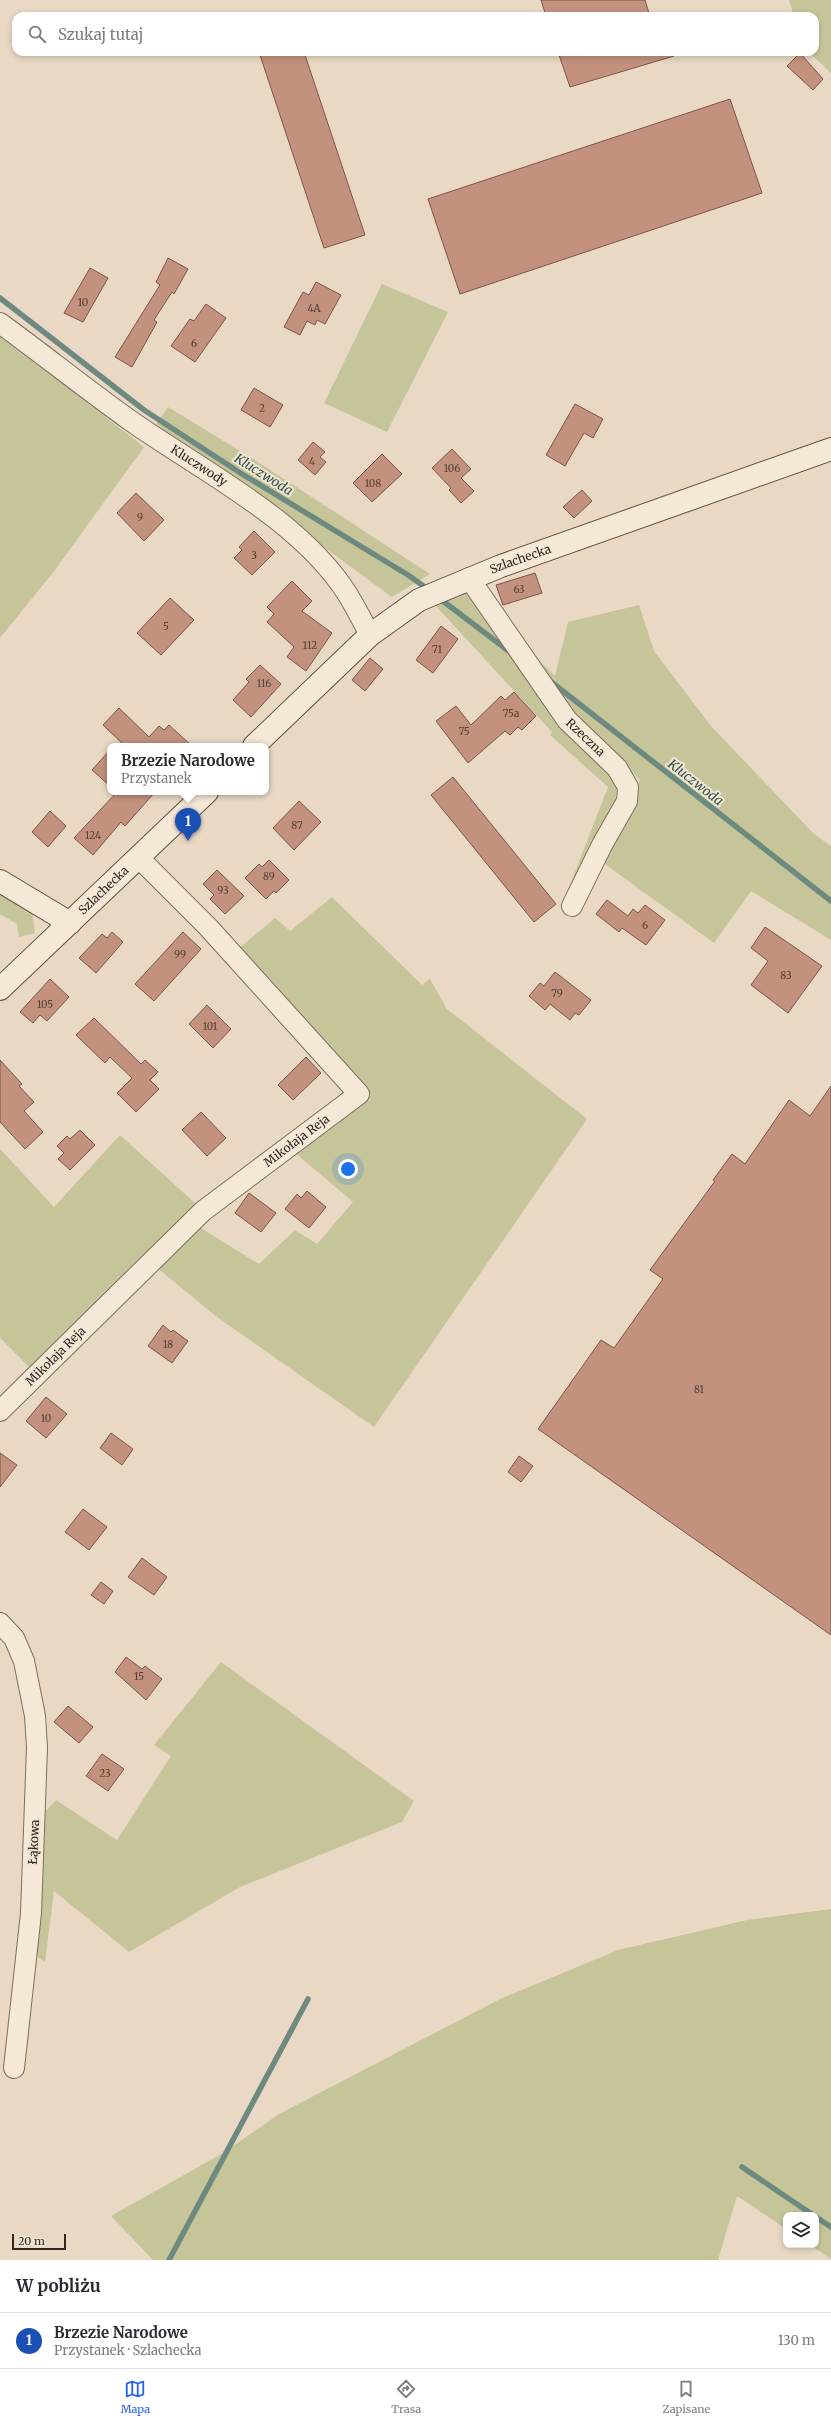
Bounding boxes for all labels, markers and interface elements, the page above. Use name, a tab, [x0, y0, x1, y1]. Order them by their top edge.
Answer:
search box	[12, 12, 819, 56]
icon: search	[26, 23, 48, 45]
text: Szukaj tutaj	[58, 25, 143, 44]
house number: 10	[78, 296, 88, 309]
house number: 4A	[307, 302, 321, 315]
house number: 6	[191, 337, 197, 350]
house number: 2	[259, 402, 265, 415]
street label: Kluczwody	[168, 442, 230, 489]
water label: Kluczwoda	[230, 449, 296, 499]
house number: 4	[309, 455, 315, 468]
house number: 106	[444, 462, 460, 475]
house number: 108	[365, 477, 381, 490]
house number: 9	[137, 511, 143, 524]
street label: Szlachecka	[487, 541, 553, 577]
house number: 3	[251, 549, 257, 562]
house number: 63	[513, 583, 525, 596]
house number: 5	[163, 620, 169, 633]
house number: 112	[303, 639, 317, 652]
house number: 71	[432, 643, 442, 656]
house number: 116	[257, 677, 271, 690]
house number: 75a	[503, 707, 520, 720]
street label: Rzeczna	[563, 715, 609, 760]
house number: 75	[458, 725, 470, 738]
popup	[107, 743, 269, 795]
text: Brzezie Narodowe	[121, 751, 255, 770]
water label: Kluczwoda	[664, 755, 727, 809]
text: Przystanek	[121, 770, 192, 787]
pin: 1	[175, 808, 201, 841]
house number: 87	[291, 819, 303, 832]
house number: 124	[85, 829, 101, 842]
street label: Szlachecka	[75, 862, 132, 918]
house number: 89	[263, 870, 275, 883]
house number: 93	[217, 884, 229, 897]
house number: 6	[642, 919, 648, 932]
house number: 99	[174, 948, 186, 961]
house number: 83	[780, 969, 792, 982]
house number: 79	[551, 987, 563, 1000]
house number: 105	[37, 998, 53, 1011]
house number: 101	[203, 1020, 218, 1033]
street label: Mikołaja Reja	[261, 1111, 333, 1170]
your location	[338, 1159, 358, 1179]
street label: Mikołaja Reja	[22, 1323, 89, 1389]
house number: 18	[163, 1338, 173, 1351]
house number: 81	[694, 1383, 705, 1396]
house number: 10	[41, 1412, 51, 1425]
house number: 15	[134, 1670, 144, 1683]
house number: 23	[99, 1767, 111, 1780]
street label: Łąkowa	[25, 1819, 42, 1865]
map controls	[783, 2212, 819, 2248]
button: layers	[783, 2212, 819, 2248]
scale bar	[12, 2232, 66, 2251]
text: 20 m	[18, 2234, 45, 2248]
text: W pobliżu	[16, 2275, 101, 2297]
text: Brzezie Narodowe	[54, 2323, 188, 2342]
text: 1	[26, 2332, 32, 2349]
text: 130 m	[778, 2332, 815, 2349]
text: Przystanek · Szlachecka	[54, 2342, 202, 2359]
tab: Mapa	[121, 2378, 150, 2416]
tab: Trasa	[391, 2378, 421, 2416]
tab: Zapisane	[662, 2378, 710, 2416]

